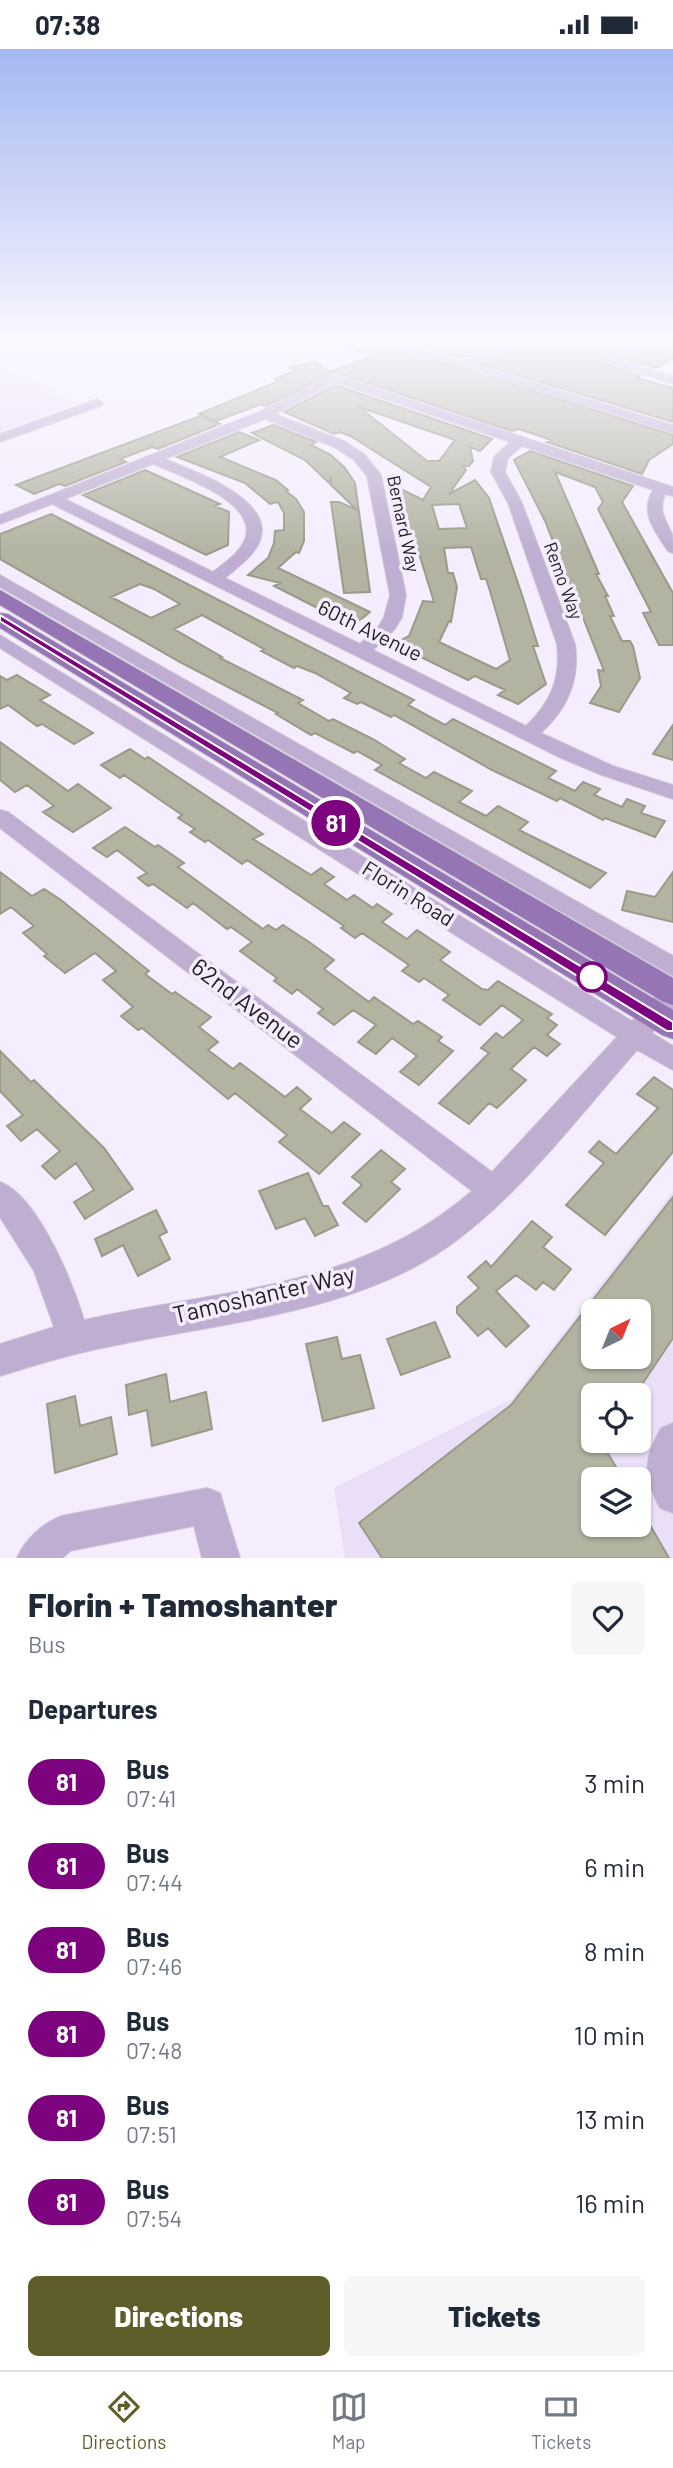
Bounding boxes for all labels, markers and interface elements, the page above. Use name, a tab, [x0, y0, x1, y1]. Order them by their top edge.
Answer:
text: 07:38	[35, 9, 100, 40]
street label: Bernard Way	[383, 473, 425, 574]
street label: Remo Way	[540, 539, 588, 623]
street label: 60th Avenue	[315, 594, 427, 666]
line badge: 81	[304, 800, 368, 846]
text: 81	[325, 808, 347, 837]
street label: Florin Road	[358, 855, 459, 931]
street label: 62nd Avenue	[186, 951, 309, 1054]
unlabelled marker	[577, 962, 607, 992]
street label: Tamoshanter Way	[170, 1259, 357, 1329]
north arrow	[581, 1299, 651, 1369]
map controls	[581, 1299, 651, 1537]
button: locate	[581, 1383, 651, 1453]
button: layers	[581, 1467, 651, 1537]
button: heart	[571, 1581, 645, 1655]
text: Florin + Tamoshanter	[28, 1584, 338, 1624]
text: Bus	[28, 1630, 66, 1658]
text: Departures	[28, 1693, 158, 1724]
text: Bus	[126, 1753, 169, 1784]
text: 81	[56, 1767, 77, 1796]
text: 3 min	[584, 1767, 645, 1798]
text: 07:41	[126, 1784, 176, 1812]
text: Bus	[126, 1837, 169, 1868]
text: 81	[56, 1851, 77, 1880]
text: 6 min	[584, 1851, 645, 1882]
text: 07:44	[126, 1868, 183, 1896]
text: Bus	[126, 1921, 169, 1952]
text: 81	[56, 1935, 77, 1964]
text: 8 min	[584, 1935, 645, 1966]
text: 07:46	[126, 1952, 182, 1980]
text: Bus	[126, 2005, 169, 2036]
text: 81	[56, 2019, 77, 2048]
text: 10 min	[574, 2019, 645, 2050]
text: 07:48	[126, 2036, 182, 2064]
text: Bus	[126, 2089, 169, 2120]
text: 81	[56, 2103, 77, 2132]
text: 13 min	[575, 2103, 645, 2134]
text: 07:51	[126, 2120, 177, 2148]
text: Bus	[126, 2173, 169, 2204]
text: 81	[56, 2187, 77, 2216]
text: 16 min	[575, 2187, 645, 2218]
text: 07:54	[126, 2204, 182, 2232]
button: Directions	[28, 2276, 330, 2356]
button: Tickets	[344, 2276, 645, 2356]
tab: Directions	[82, 2388, 167, 2453]
tab: Map	[330, 2388, 368, 2453]
tab: Tickets	[531, 2388, 591, 2453]

